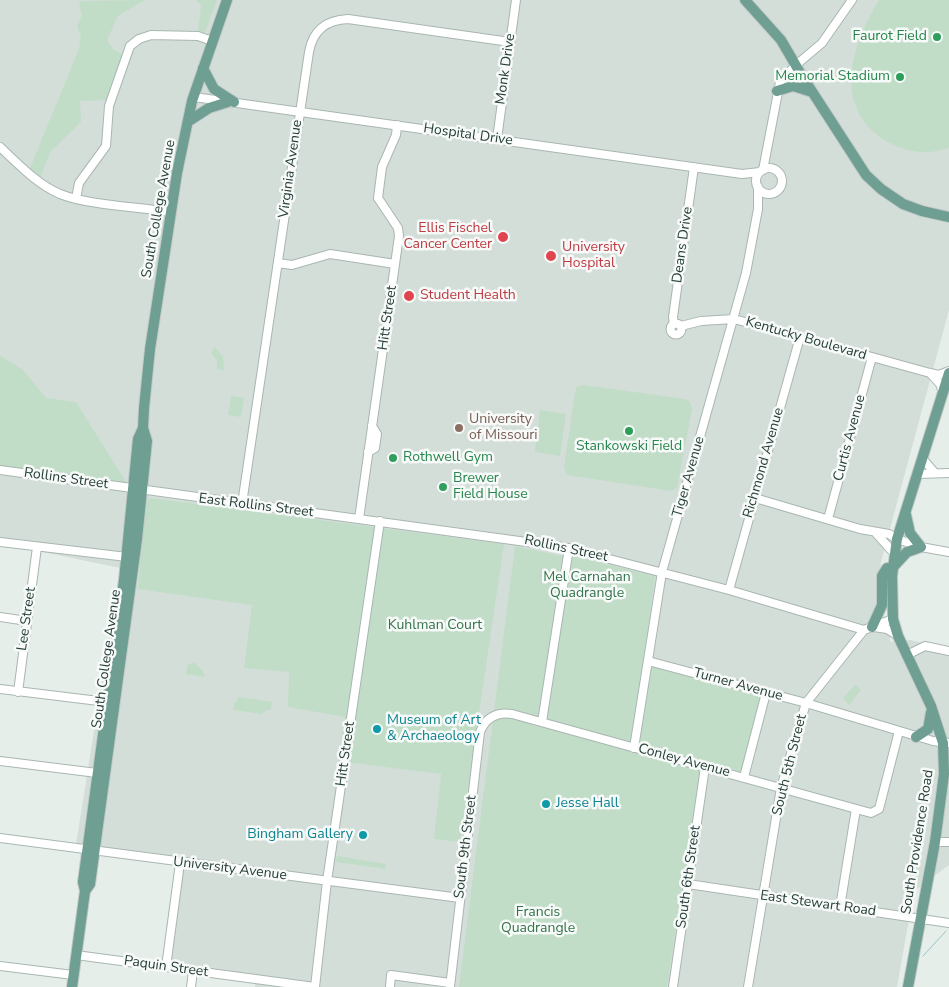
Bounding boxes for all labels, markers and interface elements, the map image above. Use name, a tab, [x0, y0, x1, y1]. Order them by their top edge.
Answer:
place label: Faurot Field	[853, 29, 927, 45]
marker: Faurot Field	[931, 31, 943, 43]
street label: Monk Drive	[493, 32, 519, 106]
place label: Memorial Stadium	[775, 69, 890, 85]
marker: Memorial Stadium	[894, 71, 906, 83]
street label: Virginia Avenue	[276, 119, 306, 219]
street label: Hospital Drive	[422, 120, 514, 150]
street label: South College Avenue	[139, 139, 179, 279]
street label: Deans Drive	[669, 206, 697, 284]
place label: Ellis Fischel Cancer Center	[403, 221, 492, 253]
marker: Ellis Fischel Cancer Center	[496, 230, 510, 244]
place label: University Hospital	[562, 240, 625, 272]
marker: University Hospital	[544, 249, 558, 263]
street label: Hitt Street	[375, 284, 401, 352]
place label: Student Health	[420, 288, 516, 304]
marker: Student Health	[402, 289, 416, 303]
street label: Kentucky Boulevard	[744, 314, 868, 364]
street label: Curtis Avenue	[830, 393, 870, 483]
street label: Richmond Avenue	[740, 406, 788, 520]
place label: University of Missouri	[469, 412, 538, 444]
marker: University of Missouri	[453, 422, 465, 434]
marker: Stankowski Field	[623, 425, 635, 437]
street label: Tiger Avenue	[669, 435, 709, 519]
place label: Stankowski Field	[576, 439, 682, 455]
place label: Rothwell Gym	[403, 450, 493, 466]
marker: Rothwell Gym	[387, 452, 399, 464]
street label: Rollins Street	[23, 465, 109, 493]
place label: Brewer Field House	[453, 471, 528, 504]
marker: Brewer Field House	[437, 481, 449, 493]
street label: East Rollins Street	[198, 491, 314, 521]
street label: Rollins Street	[523, 532, 609, 566]
park label: Mel Carnahan Quadrangle	[543, 570, 631, 602]
street label: Lee Street	[14, 586, 40, 652]
street label: South College Avenue	[89, 589, 125, 729]
park label: Kuhlman Court	[388, 618, 482, 634]
street label: Turner Avenue	[691, 665, 785, 705]
place label: Museum of Art & Archaeology	[387, 713, 481, 746]
street label: South 5th Street	[769, 713, 811, 817]
street label: Hitt Street	[333, 720, 359, 788]
marker: Museum of Art & Archaeology	[371, 723, 383, 735]
street label: Conley Avenue	[636, 741, 732, 781]
street label: South Providence Road	[898, 769, 938, 915]
street label: South 9th Street	[451, 794, 481, 900]
place label: Jesse Hall	[556, 796, 619, 812]
marker: Jesse Hall	[540, 798, 552, 810]
street label: South 6th Street	[673, 824, 705, 930]
place label: Bingham Gallery	[247, 827, 353, 843]
marker: Bingham Gallery	[357, 829, 369, 841]
street label: University Avenue	[172, 854, 288, 884]
street label: East Stewart Road	[759, 888, 877, 920]
park label: Francis Quadrangle	[501, 905, 575, 938]
street label: Paquin Street	[123, 953, 209, 981]

